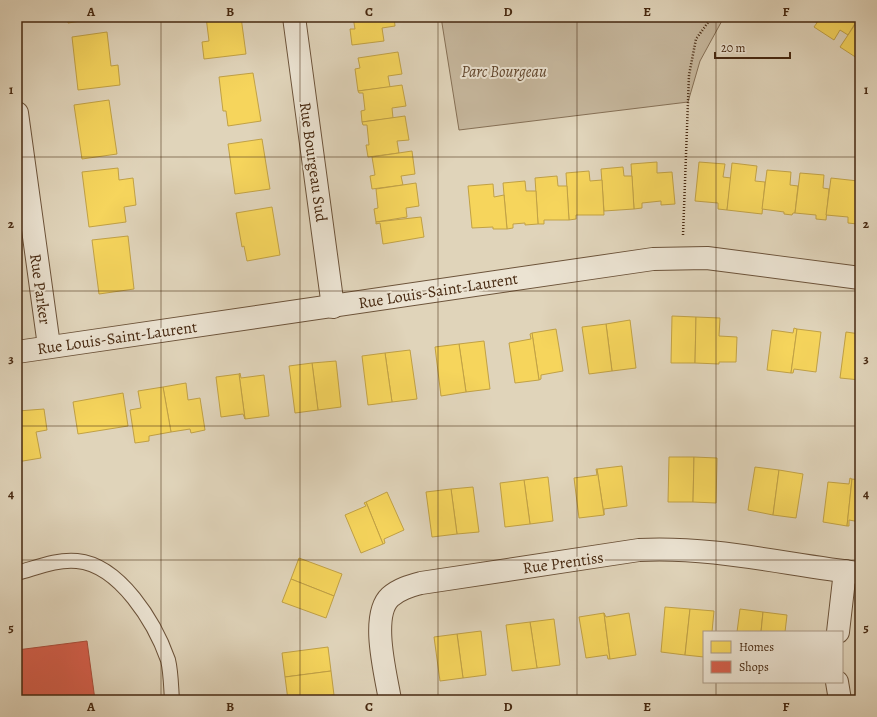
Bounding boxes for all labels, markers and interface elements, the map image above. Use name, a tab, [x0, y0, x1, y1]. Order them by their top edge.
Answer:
text: A	[86, 3, 96, 20]
text: B	[226, 3, 234, 20]
text: C	[365, 3, 373, 20]
text: D	[503, 3, 513, 20]
text: E	[643, 3, 651, 20]
text: F	[783, 3, 790, 20]
scale bar	[715, 34, 790, 60]
text: 20 m	[721, 40, 745, 56]
park label: Parc Bourgeau	[461, 61, 547, 83]
text: 1	[9, 81, 14, 98]
text: 1	[864, 81, 869, 98]
street label: Rue Bourgeau Sud	[294, 101, 332, 224]
text: 2	[8, 215, 15, 232]
text: 2	[863, 215, 870, 232]
street label: Rue Parker	[24, 252, 56, 326]
street label: Rue Louis-Saint-Laurent	[357, 268, 520, 314]
street label: Rue Louis-Saint-Laurent	[36, 316, 199, 360]
text: 3	[8, 350, 14, 367]
text: 3	[863, 350, 869, 367]
text: 4	[8, 485, 14, 502]
text: 4	[863, 485, 869, 502]
street label: Rue Prentiss	[521, 546, 605, 580]
text: 5	[8, 619, 14, 636]
text: 5	[863, 619, 869, 636]
legend	[703, 631, 843, 683]
text: Homes	[739, 639, 774, 655]
text: Shops	[739, 659, 769, 675]
text: A	[86, 698, 96, 715]
text: B	[226, 698, 234, 715]
text: C	[365, 698, 373, 715]
text: D	[503, 698, 513, 715]
text: E	[643, 698, 651, 715]
text: F	[783, 698, 790, 715]

